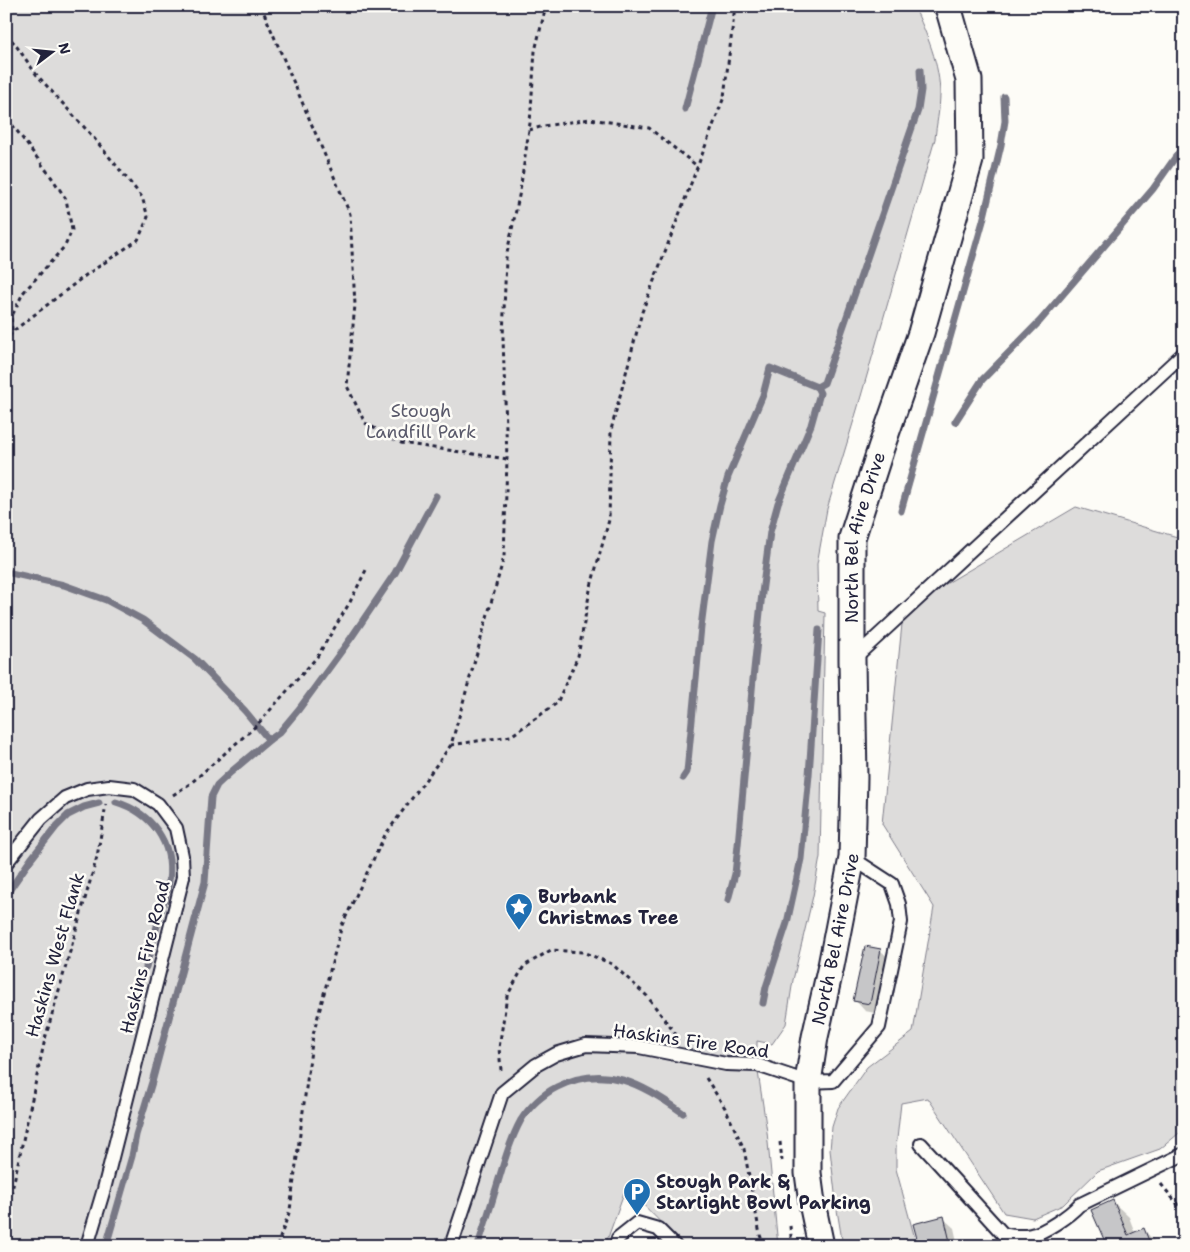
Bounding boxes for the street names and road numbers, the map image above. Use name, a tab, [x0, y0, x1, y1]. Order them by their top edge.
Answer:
street label: North Bel Aire Drive	[840, 449, 891, 623]
street label: North Bel Aire Drive	[806, 851, 865, 1027]
street label: Haskins West Flank	[20, 870, 90, 1040]
street label: Haskins Fire Road	[114, 878, 176, 1036]
street label: Haskins Fire Road	[612, 1018, 770, 1064]

